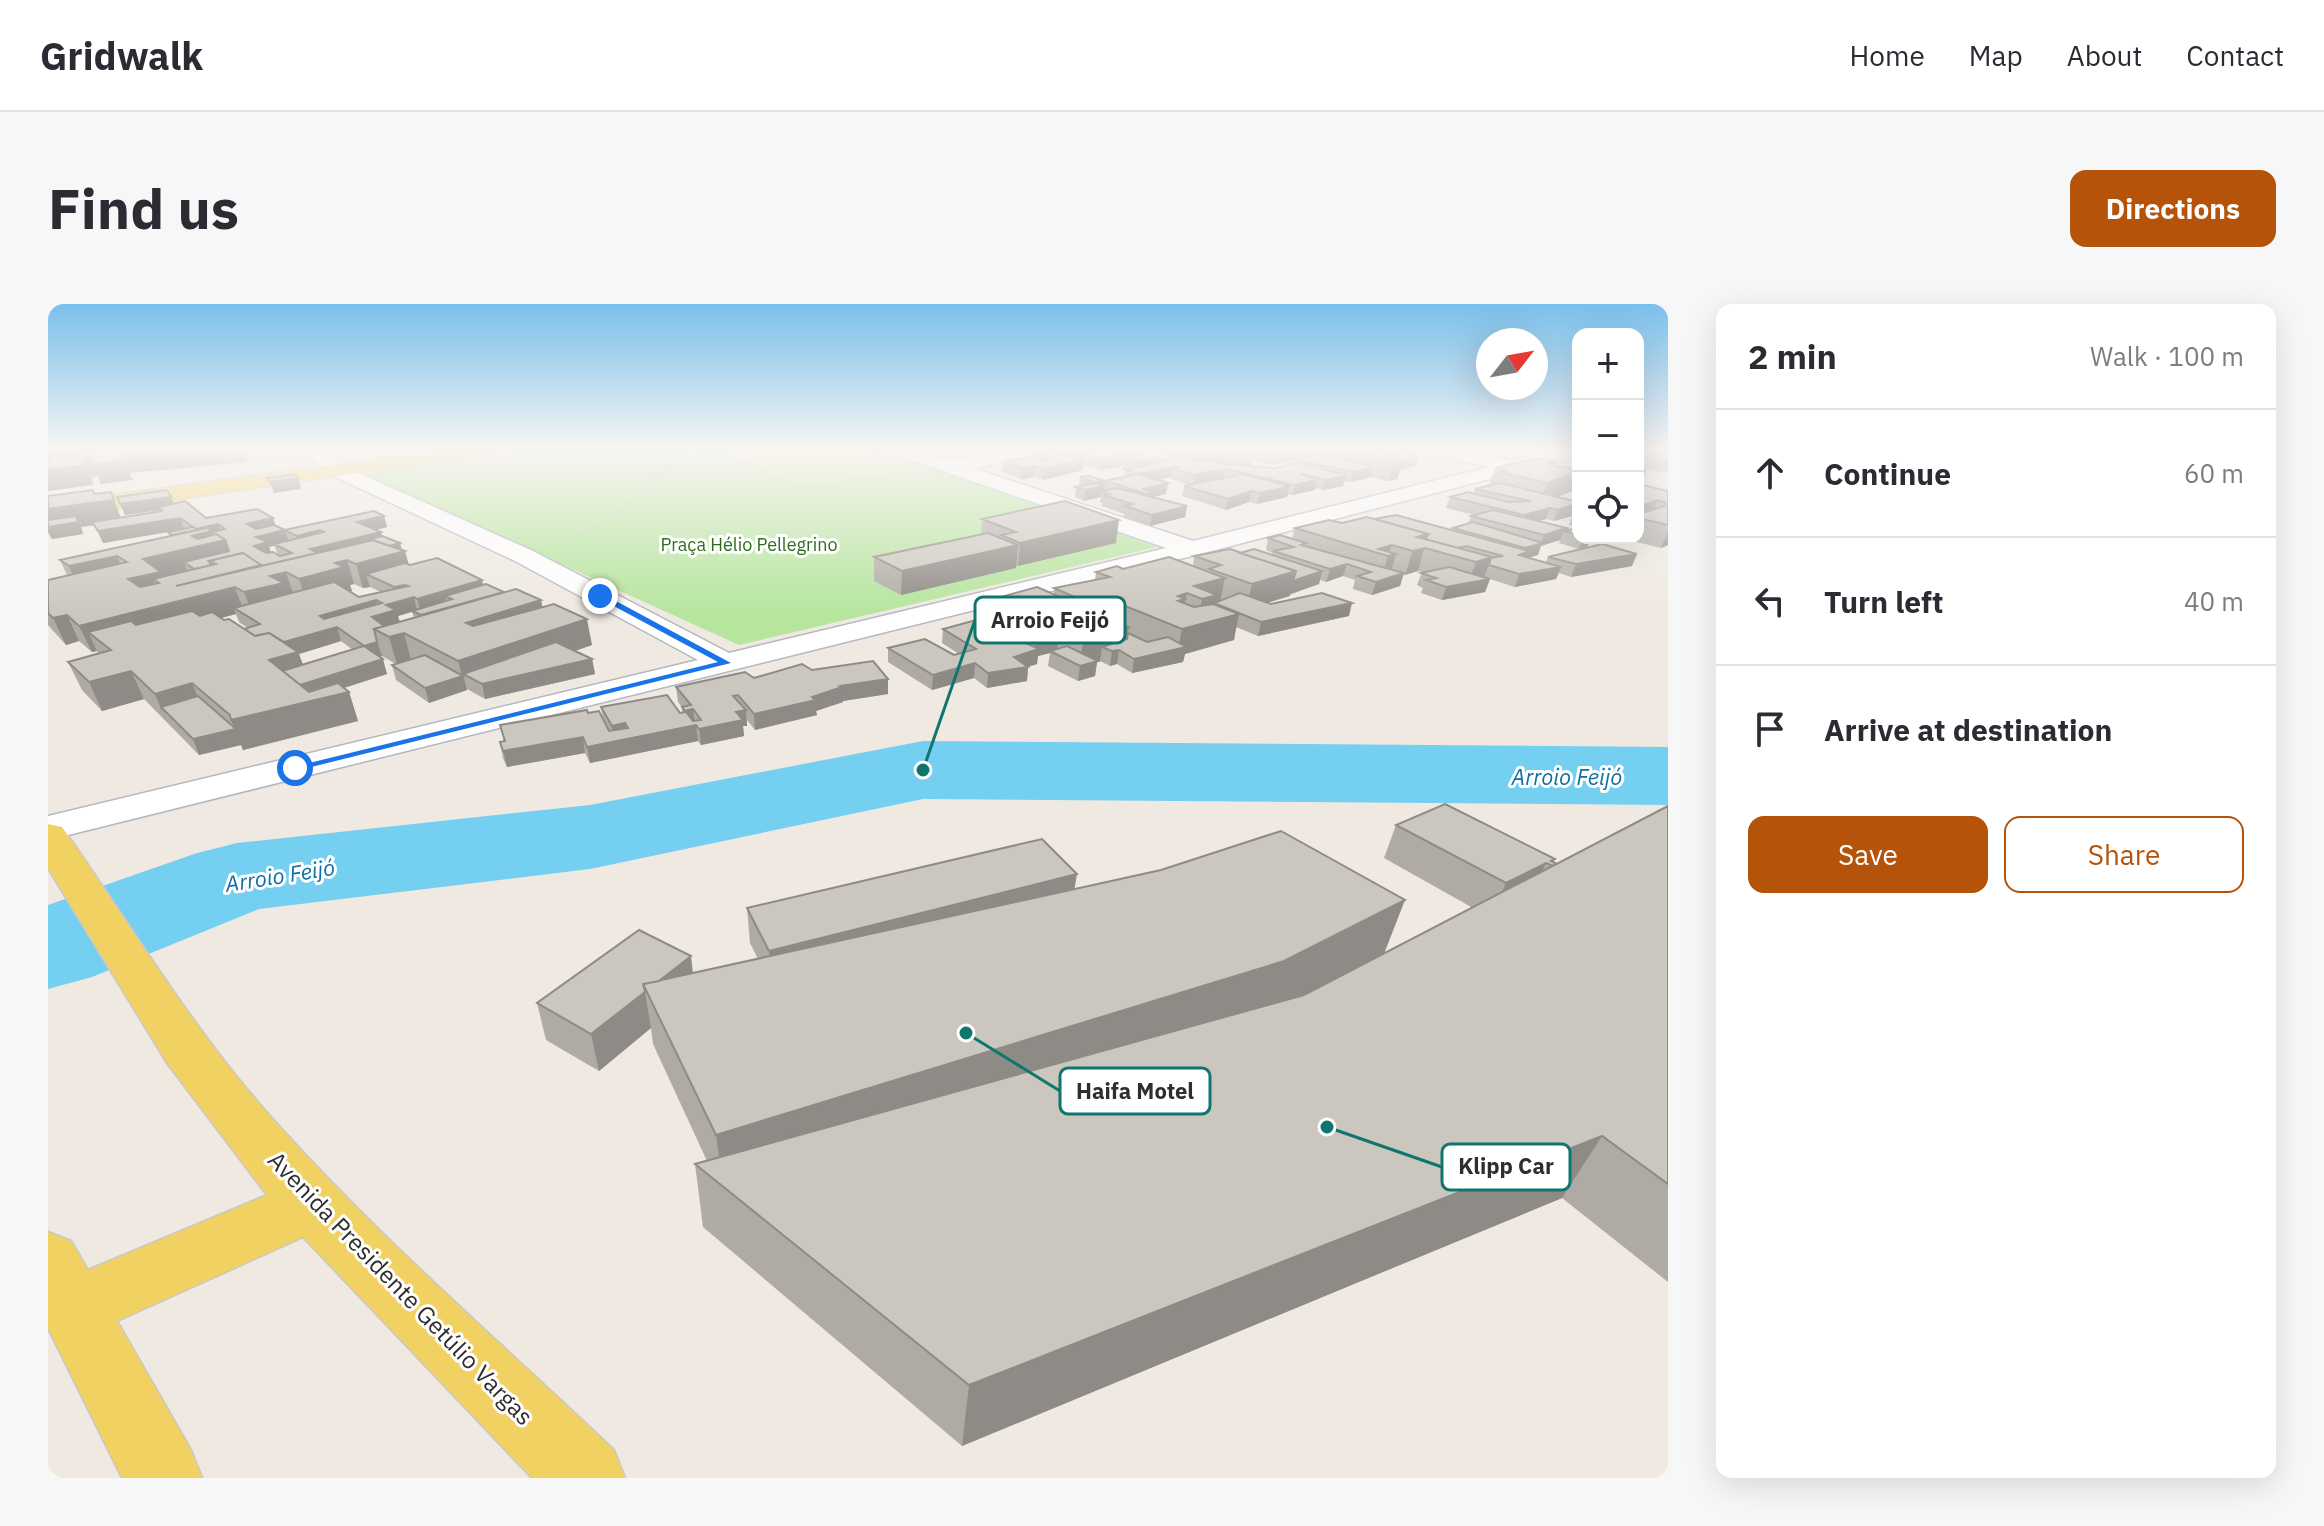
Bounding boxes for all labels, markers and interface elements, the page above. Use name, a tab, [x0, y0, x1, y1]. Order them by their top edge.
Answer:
text: Gridwalk	[40, 31, 203, 80]
text: Home	[1849, 37, 1925, 74]
text: Map	[1969, 37, 2023, 74]
text: About	[2067, 37, 2142, 74]
text: Contact	[2186, 37, 2284, 74]
button: Directions	[2070, 170, 2276, 247]
text: Find us	[48, 172, 239, 244]
north arrow	[1476, 328, 1548, 400]
map controls	[1572, 328, 1644, 544]
button: +	[1572, 328, 1644, 400]
text: 2 min	[1748, 334, 1837, 378]
text: Walk · 100 m	[2090, 339, 2244, 373]
button: −	[1572, 400, 1644, 472]
icon: ahead	[1748, 451, 1792, 495]
text: Continue	[1824, 454, 1951, 493]
text: 60 m	[2184, 456, 2244, 490]
button: locate	[1572, 472, 1644, 544]
park label: Praça Hélio Pellegrino	[660, 533, 838, 556]
route end	[582, 578, 618, 614]
icon: left	[1748, 579, 1792, 623]
text: Turn left	[1824, 582, 1943, 621]
text: 40 m	[2184, 584, 2244, 618]
callout: Arroio Feijó	[975, 597, 1125, 643]
text: Arroio Feijó	[991, 605, 1109, 634]
icon: arrive	[1748, 707, 1792, 751]
text: Arrive at destination	[1824, 710, 2112, 749]
route start	[277, 750, 313, 786]
water label: Arroio Feijó	[1511, 762, 1622, 791]
button: Save	[1748, 816, 1988, 893]
button: Share	[2004, 816, 2244, 893]
water label: Arroio Feijó	[222, 852, 337, 898]
callout: Haifa Motel	[1060, 1068, 1210, 1114]
text: Haifa Motel	[1076, 1076, 1194, 1105]
street label: Avenida Presidente Getúlio Vargas	[261, 1144, 541, 1432]
callout: Klipp Car	[1442, 1144, 1570, 1190]
text: Klipp Car	[1458, 1151, 1554, 1180]

